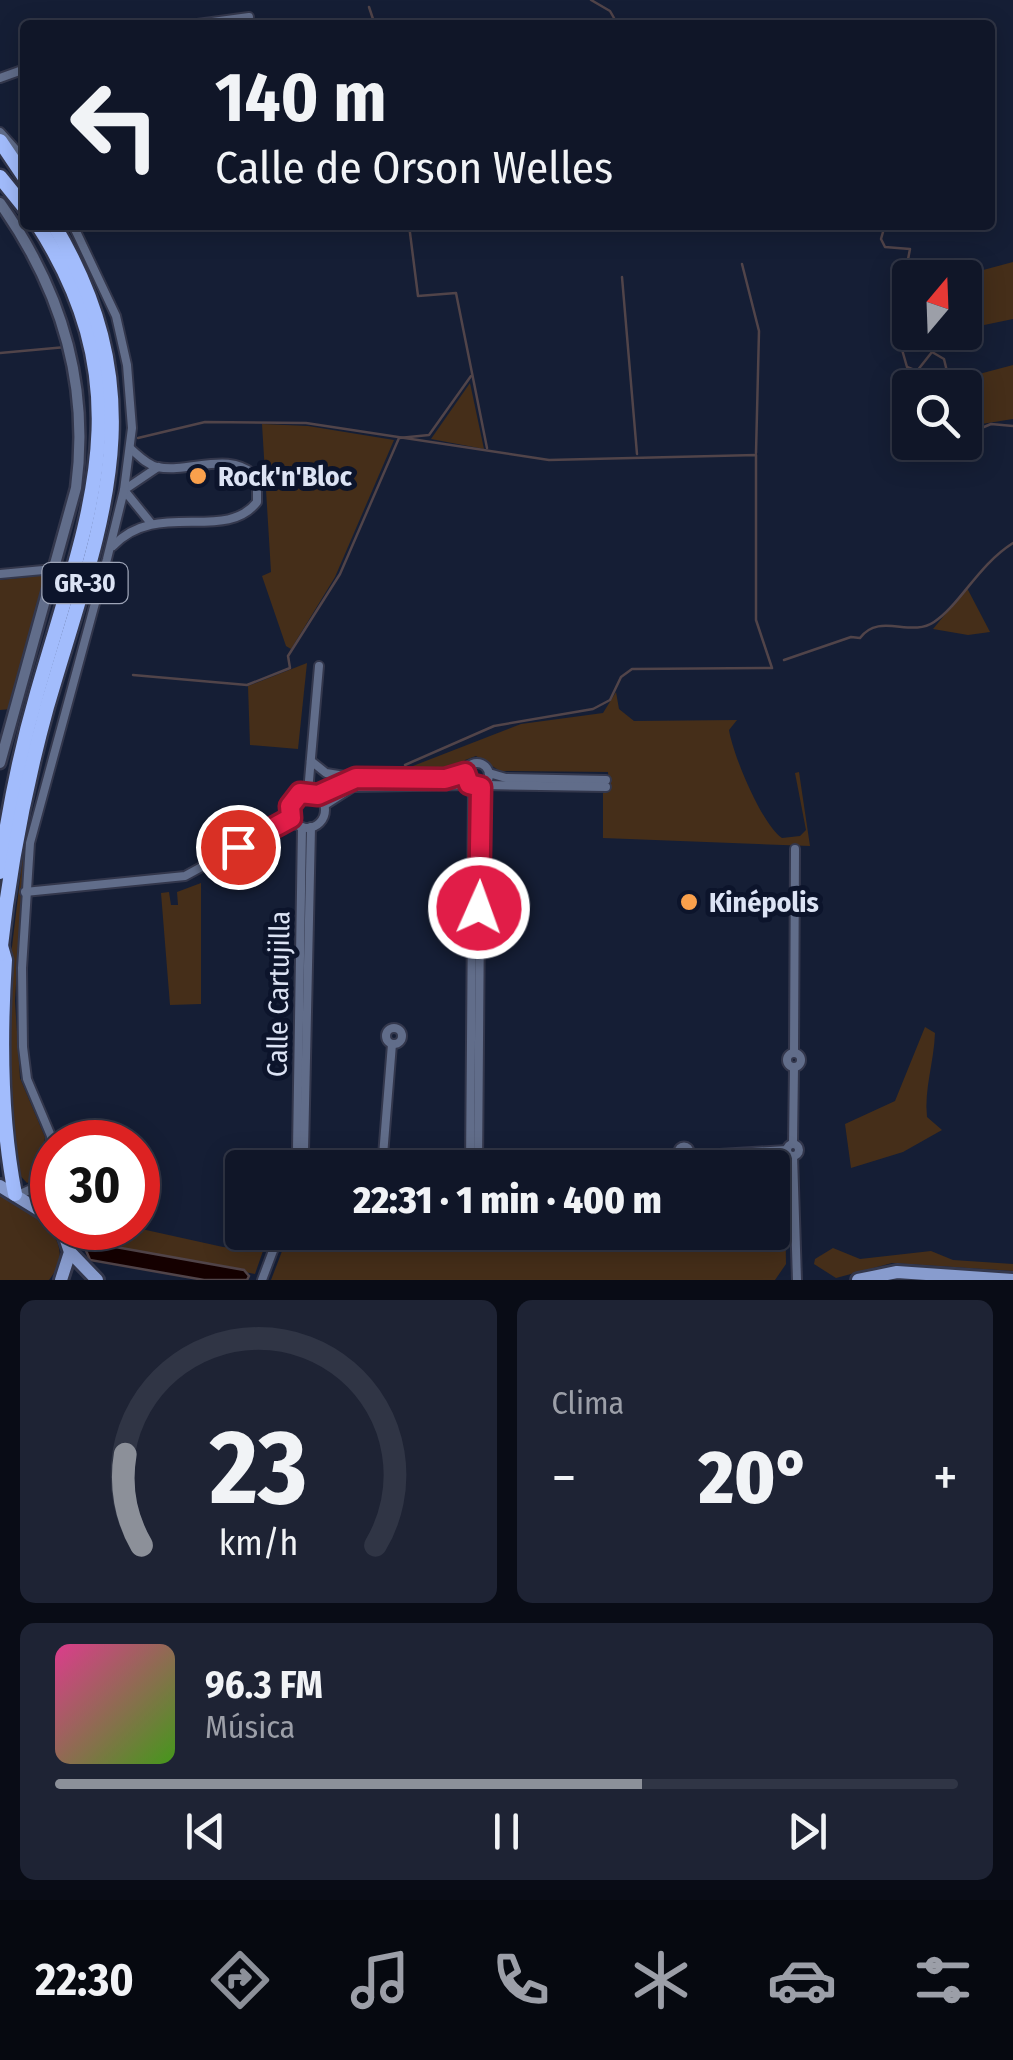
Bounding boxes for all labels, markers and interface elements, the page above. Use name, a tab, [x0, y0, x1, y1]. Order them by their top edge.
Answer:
text: 140 m	[215, 56, 387, 140]
icon: left	[50, 60, 180, 190]
text: Calle de Orson Welles	[215, 141, 613, 195]
north arrow	[892, 260, 982, 350]
map controls	[892, 260, 982, 460]
button: search	[892, 370, 982, 460]
place label: Rock'n'Bloc	[218, 460, 353, 493]
marker: Rock'n'Bloc	[187, 465, 209, 487]
road number: GR-30	[42, 563, 128, 603]
pin	[196, 805, 281, 890]
icon: arrive	[211, 820, 266, 875]
position arrow	[427, 856, 531, 960]
place label: Kinépolis	[709, 886, 819, 919]
marker: Kinépolis	[678, 891, 700, 913]
street label: Calle Cartujilla	[261, 911, 296, 1077]
speed limit sign: 30	[30, 1120, 160, 1250]
text: 22:31 · 1 min · 400 m	[353, 1177, 662, 1223]
text: Clima	[552, 1384, 624, 1422]
text: 23	[209, 1406, 307, 1531]
text: 20°	[699, 1433, 811, 1523]
text: −	[552, 1445, 576, 1511]
text: +	[933, 1445, 958, 1511]
text: km/h	[218, 1522, 298, 1564]
text: 96.3 FM	[205, 1662, 323, 1708]
text: Música	[205, 1708, 295, 1746]
icon: previous	[178, 1804, 233, 1859]
icon: pause	[479, 1804, 534, 1859]
icon: next	[780, 1804, 835, 1859]
icon: directions	[205, 1945, 275, 2015]
icon: music	[345, 1945, 415, 2015]
icon: phone	[486, 1945, 556, 2015]
icon: climate	[626, 1945, 696, 2015]
icon: car	[767, 1945, 837, 2015]
icon: filters	[908, 1945, 978, 2015]
text: 22:30	[35, 1953, 134, 2007]

